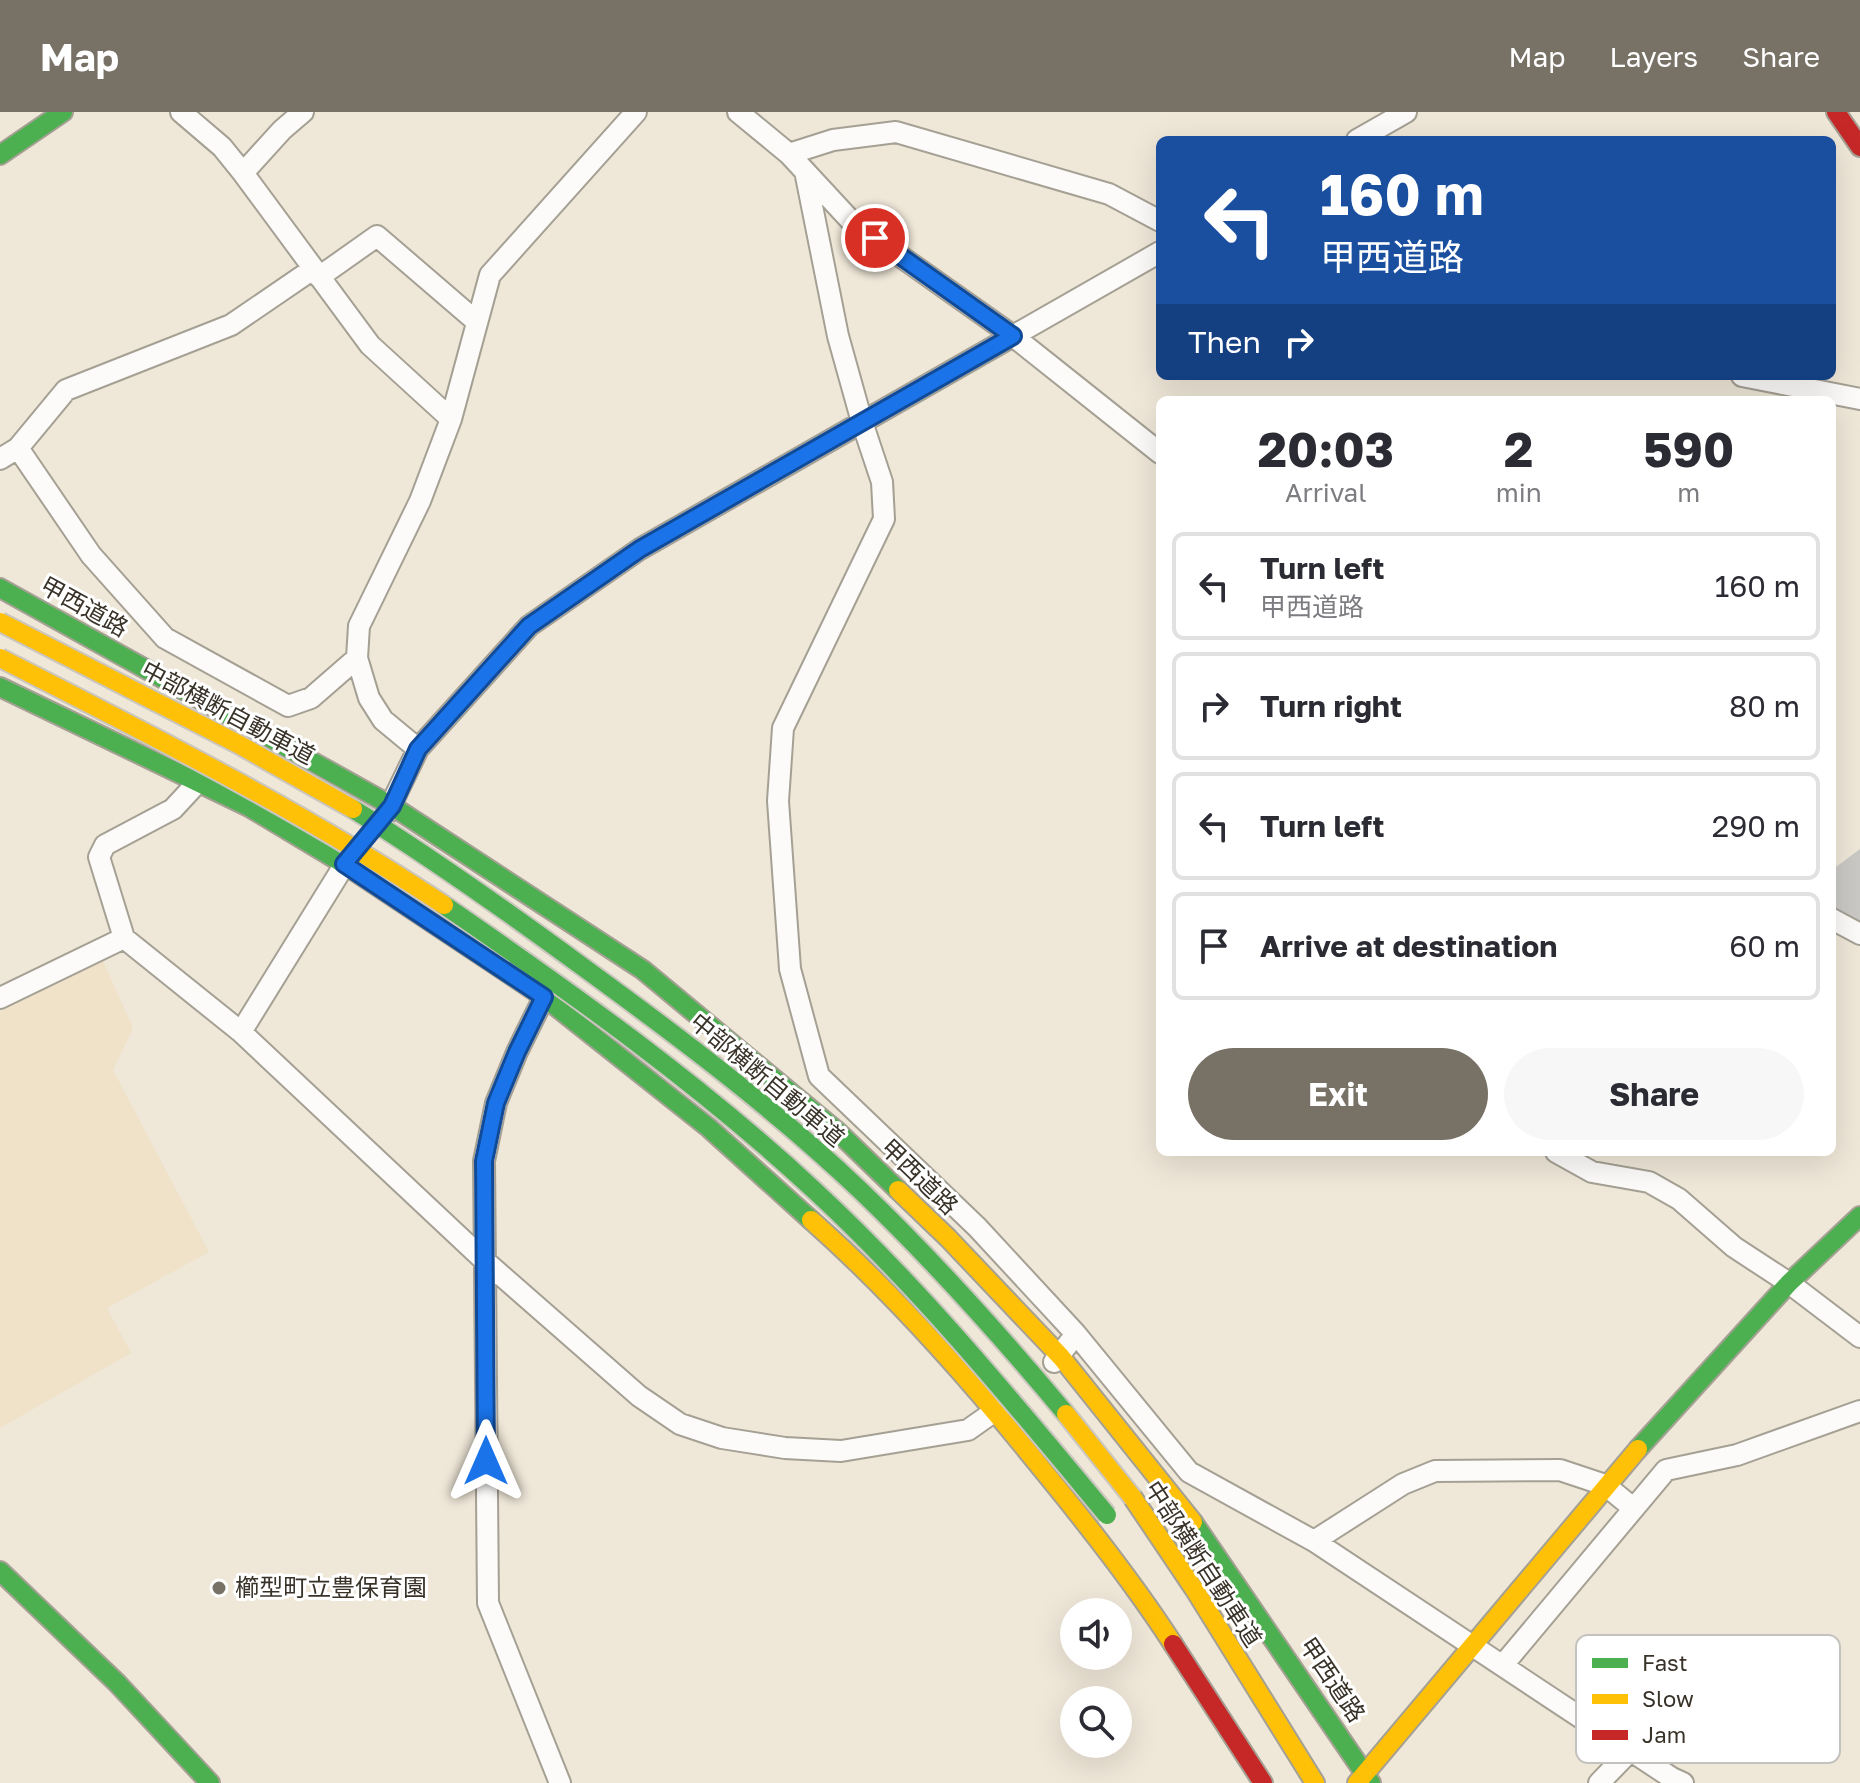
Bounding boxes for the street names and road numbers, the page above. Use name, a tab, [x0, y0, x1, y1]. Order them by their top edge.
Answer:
street label: 甲西道路	[36, 570, 134, 642]
street label: 中部横断自動車道	[137, 654, 320, 770]
street label: 中部横断自動車道	[685, 1006, 851, 1152]
street label: 甲西道路	[875, 1132, 965, 1220]
street label: 中部横断自動車道	[1140, 1475, 1269, 1652]
street label: 甲西道路	[1294, 1631, 1372, 1727]

